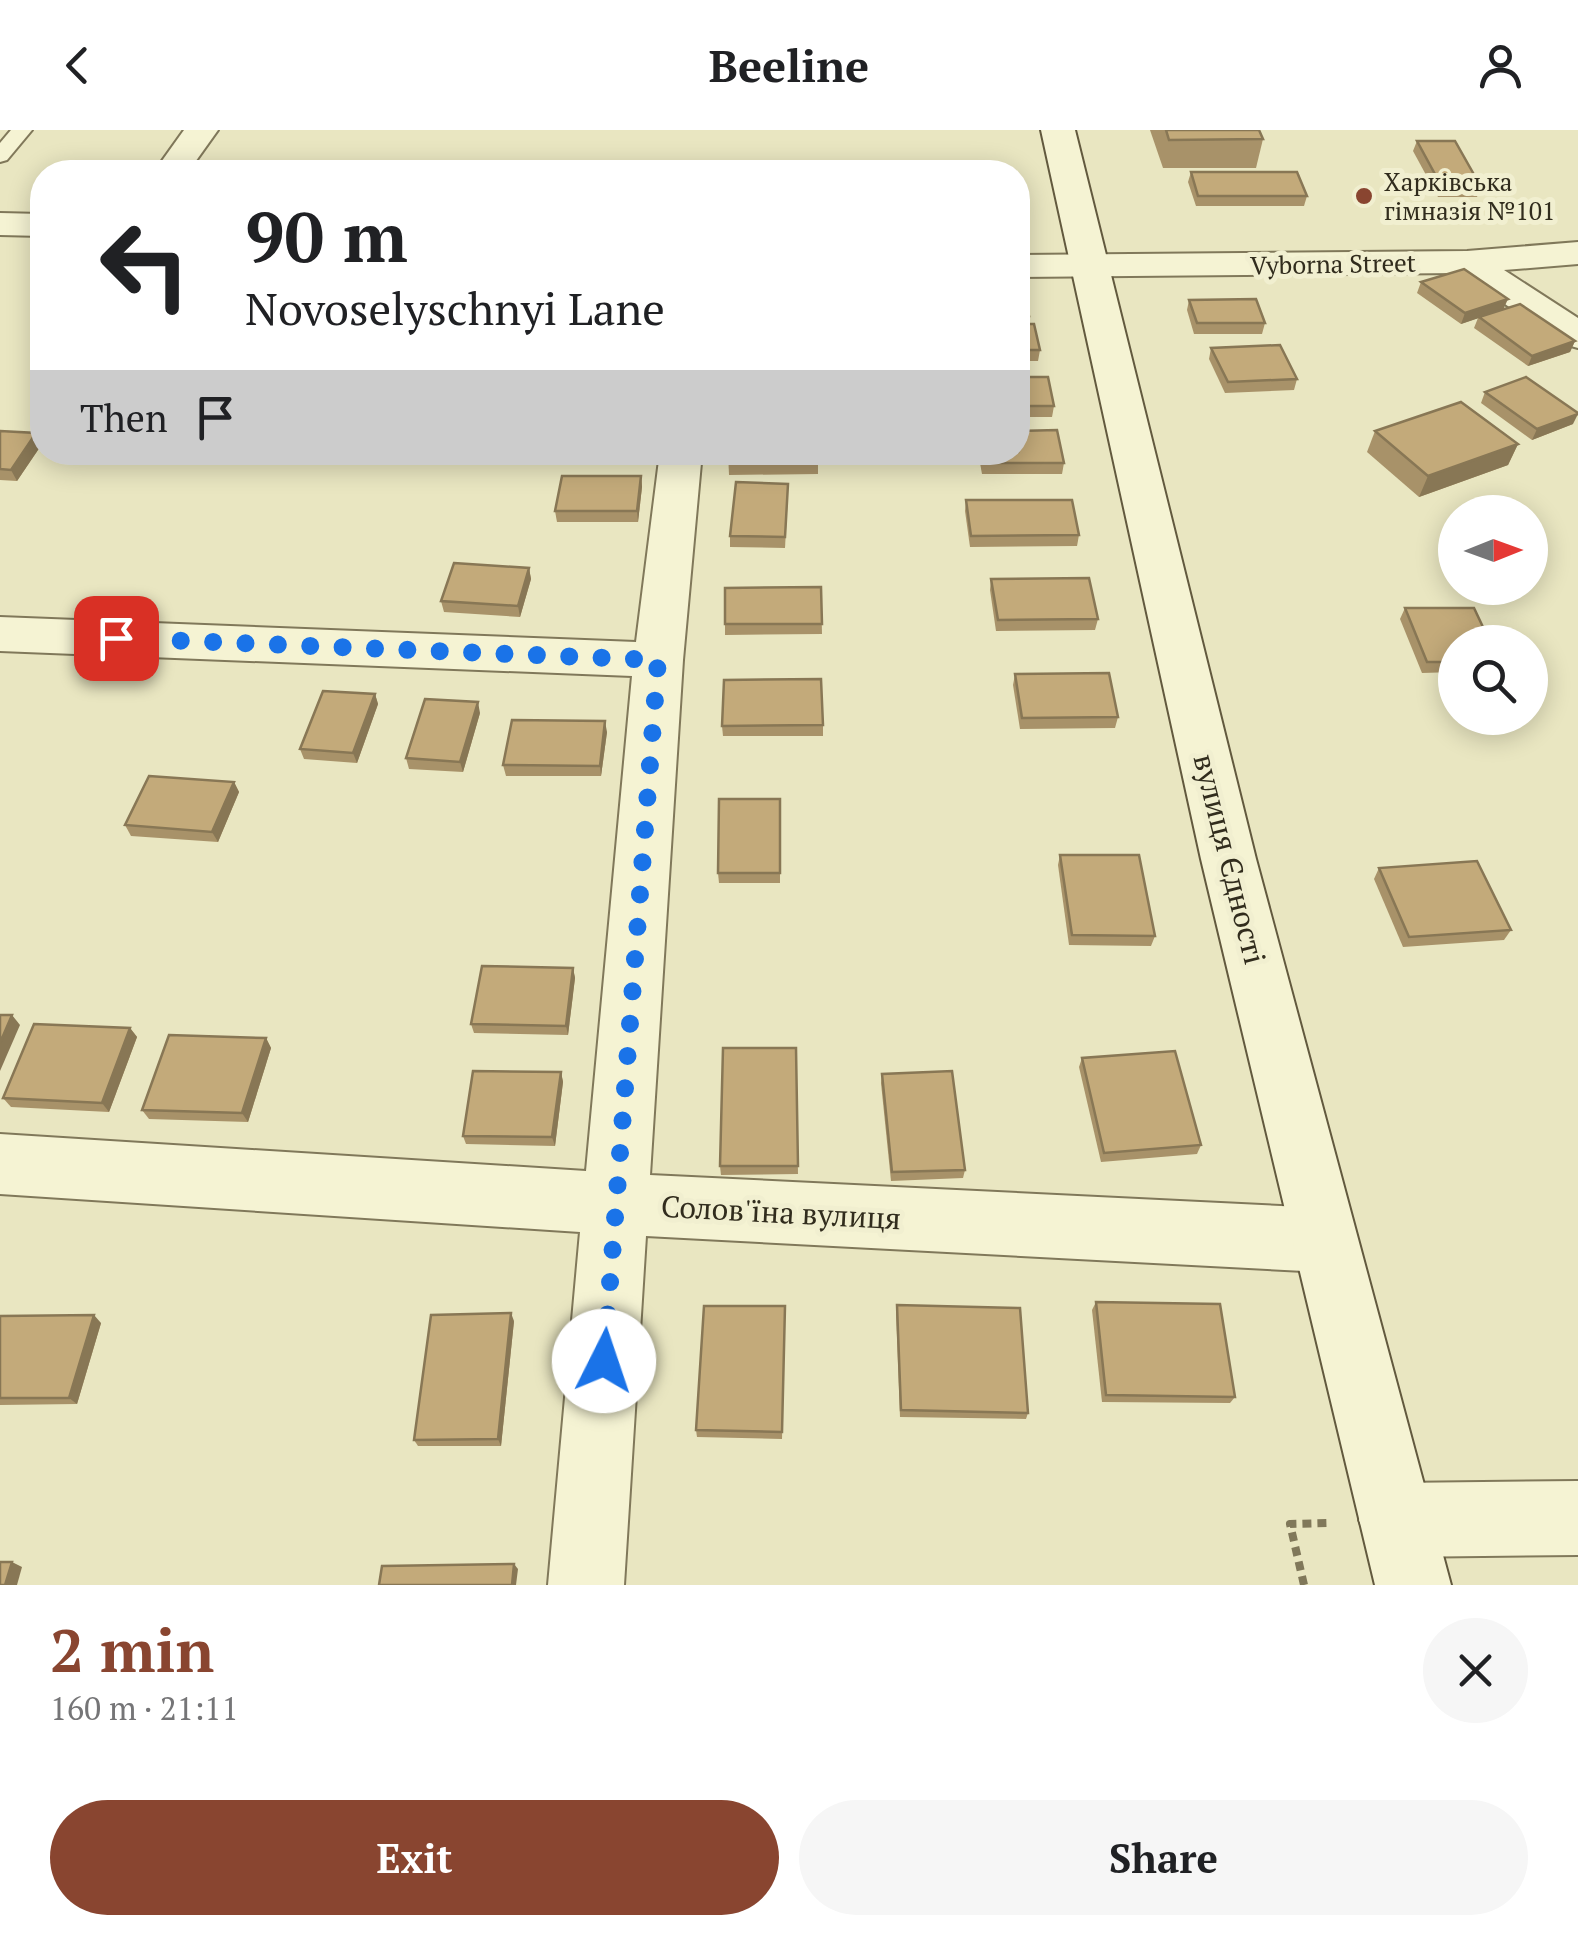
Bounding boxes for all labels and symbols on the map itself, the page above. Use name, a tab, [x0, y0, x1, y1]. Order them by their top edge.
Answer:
place label: Харківська гімназія №101	[1384, 165, 1555, 227]
marker: Харківська гімназія №101	[1353, 185, 1375, 207]
street label: Vyborna Street	[1250, 246, 1416, 281]
north arrow	[1438, 495, 1548, 605]
pin	[74, 596, 159, 681]
street label: вулиця Єдності	[1185, 749, 1275, 968]
street label: Солов'їна вулиця	[660, 1186, 902, 1238]
position arrow	[552, 1309, 656, 1413]

